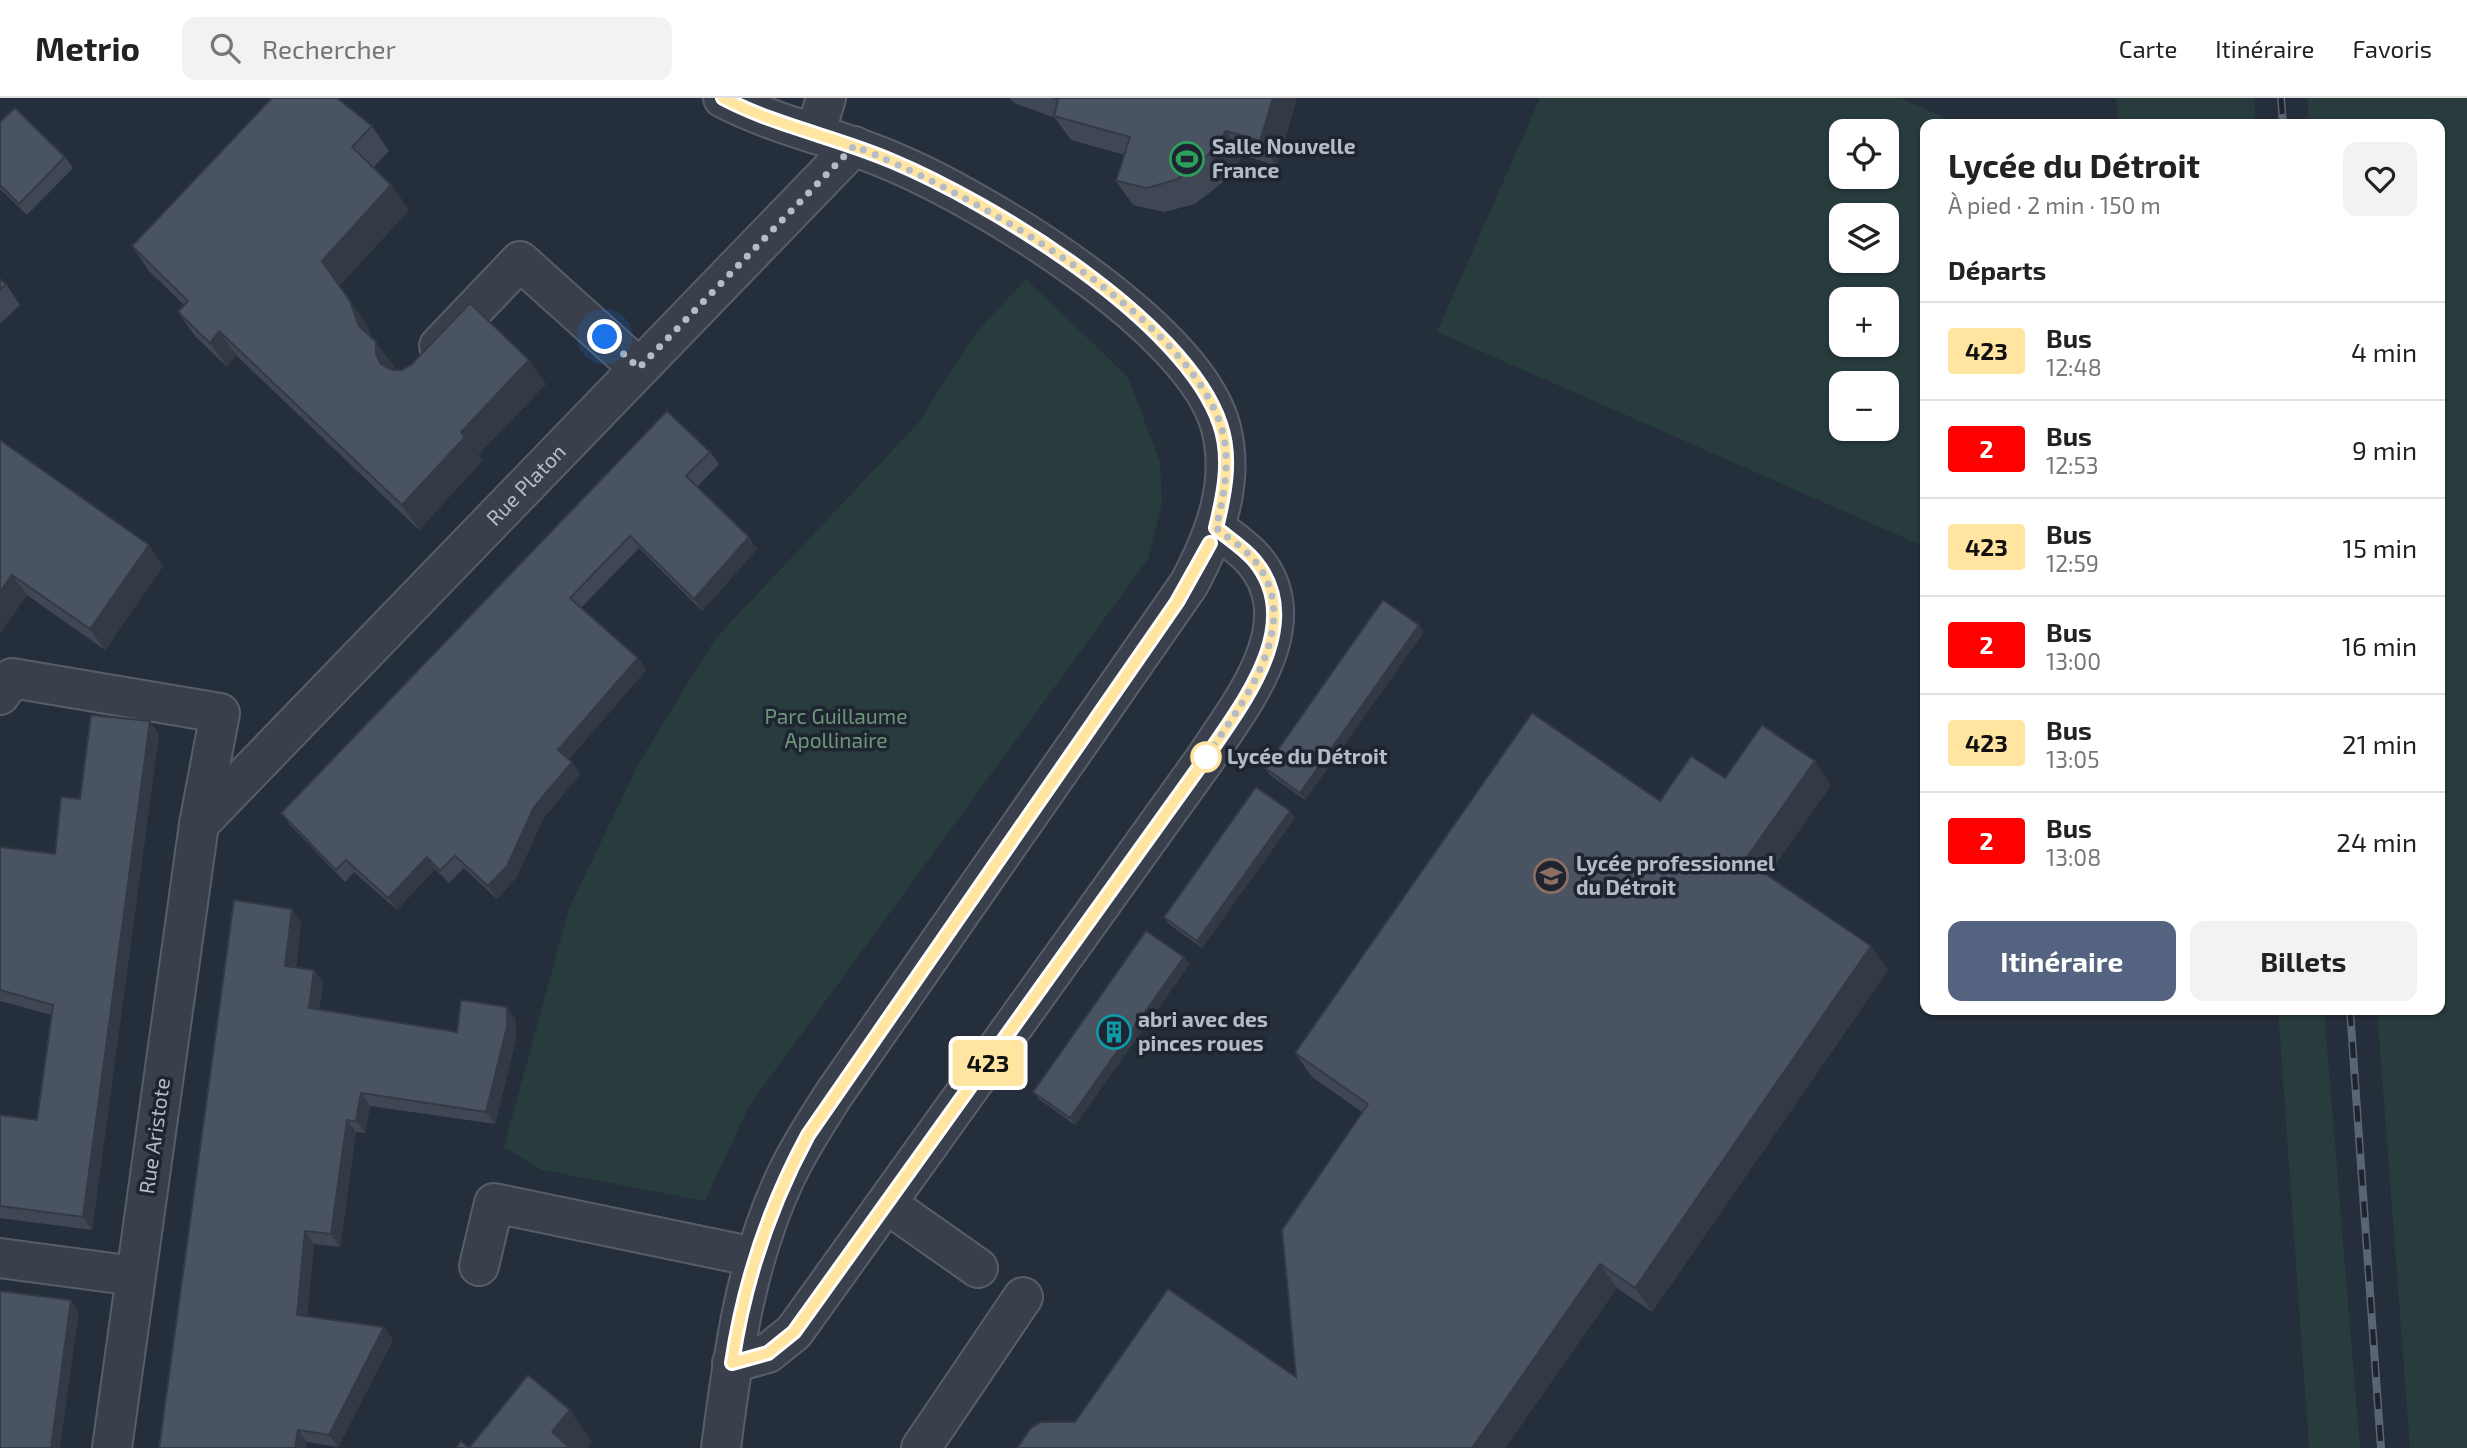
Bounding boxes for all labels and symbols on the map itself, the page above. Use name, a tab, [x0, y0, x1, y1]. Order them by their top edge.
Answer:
place label: Salle Nouvelle France	[1212, 133, 1356, 182]
sports icon: Salle Nouvelle France	[1168, 140, 1206, 178]
your location	[587, 319, 622, 354]
street label: Rue Platon	[480, 438, 570, 530]
park label: Parc Guillaume Apollinaire	[765, 703, 907, 752]
marker: Lycée du Détroit	[1191, 742, 1221, 772]
place label: Lycée du Détroit	[1227, 743, 1388, 769]
place label: Lycée professionnel du Détroit	[1576, 850, 1775, 899]
school or university icon: Lycée professionnel du Détroit	[1532, 857, 1570, 895]
place label: abri avec des pinces roues	[1138, 1006, 1268, 1055]
building icon: abri avec des pinces roues	[1095, 1013, 1133, 1051]
line badge: 423	[948, 1040, 1028, 1086]
street label: Rue Aristote	[133, 1076, 174, 1195]

